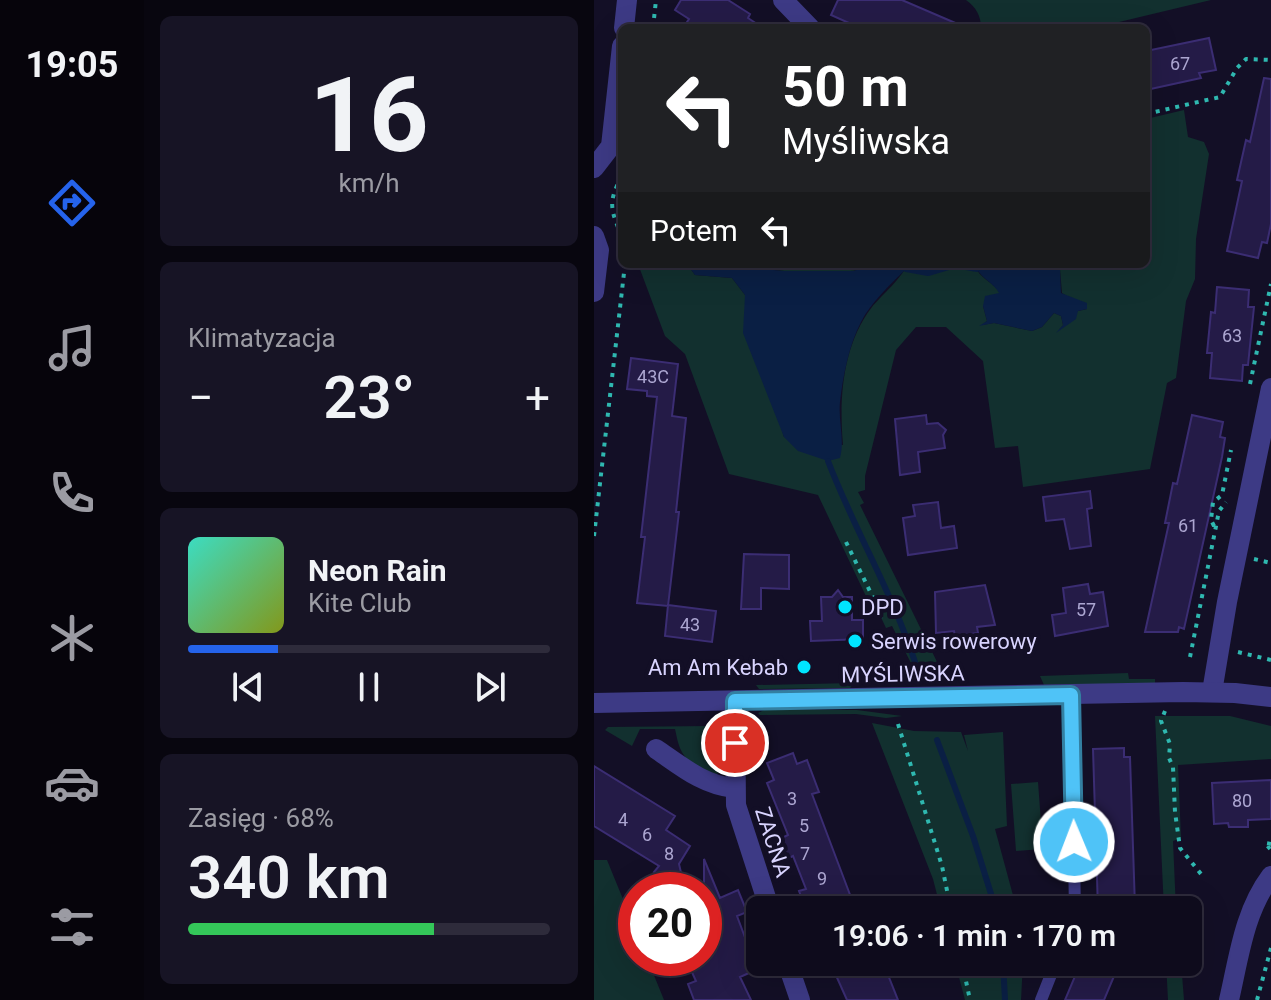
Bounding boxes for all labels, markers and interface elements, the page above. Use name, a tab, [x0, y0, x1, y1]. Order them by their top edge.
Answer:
text: 19:05	[26, 44, 118, 86]
house number: 67	[1170, 53, 1190, 74]
text: 50 m	[782, 54, 909, 120]
text: 16	[309, 55, 429, 176]
icon: left	[650, 56, 754, 160]
text: Myśliwska	[782, 121, 950, 163]
text: km/h	[338, 168, 400, 198]
icon: directions	[44, 175, 100, 231]
icon: left	[754, 208, 798, 252]
text: Potem	[650, 213, 738, 248]
icon: music	[44, 320, 100, 376]
text: Klimatyzacja	[188, 323, 336, 353]
house number: 63	[1222, 325, 1242, 346]
text: 23°	[323, 362, 415, 433]
house number: 43C	[637, 366, 669, 387]
text: −	[188, 372, 213, 424]
text: +	[525, 372, 550, 424]
icon: phone	[44, 465, 100, 521]
house number: 61	[1178, 515, 1198, 536]
text: Neon Rain	[308, 553, 447, 588]
text: Kite Club	[308, 588, 412, 618]
place label: DPD	[861, 595, 904, 620]
marker: DPD	[836, 598, 854, 616]
house number: 57	[1076, 599, 1096, 620]
icon: climate	[44, 610, 100, 666]
house number: 43	[680, 614, 700, 635]
place label: Serwis rowerowy	[871, 629, 1037, 654]
marker: Serwis rowerowy	[846, 632, 864, 650]
place label: Am Am Kebab	[648, 655, 788, 680]
marker: Am Am Kebab	[795, 658, 813, 676]
street label: MYŚLIWSKA	[841, 659, 966, 688]
icon: previous	[226, 665, 270, 709]
icon: pause	[347, 665, 391, 709]
icon: next	[468, 665, 512, 709]
pin	[701, 709, 769, 777]
icon: arrive	[713, 721, 757, 765]
icon: car	[44, 755, 100, 811]
house number: 3	[787, 788, 797, 809]
house number: 80	[1232, 790, 1252, 811]
position arrow	[1032, 800, 1116, 884]
text: Zasięg · 68%	[188, 803, 334, 833]
street label: ZACNA	[750, 804, 796, 881]
house number: 4	[618, 809, 628, 830]
house number: 5	[799, 815, 809, 836]
house number: 6	[642, 824, 652, 845]
text: 340 km	[188, 842, 390, 913]
house number: 8	[664, 843, 674, 864]
house number: 7	[800, 843, 810, 864]
house number: 9	[817, 868, 827, 889]
speed limit sign: 20	[618, 872, 722, 976]
icon: filters	[44, 899, 100, 955]
text: 19:06 · 1 min · 170 m	[832, 918, 1116, 953]

